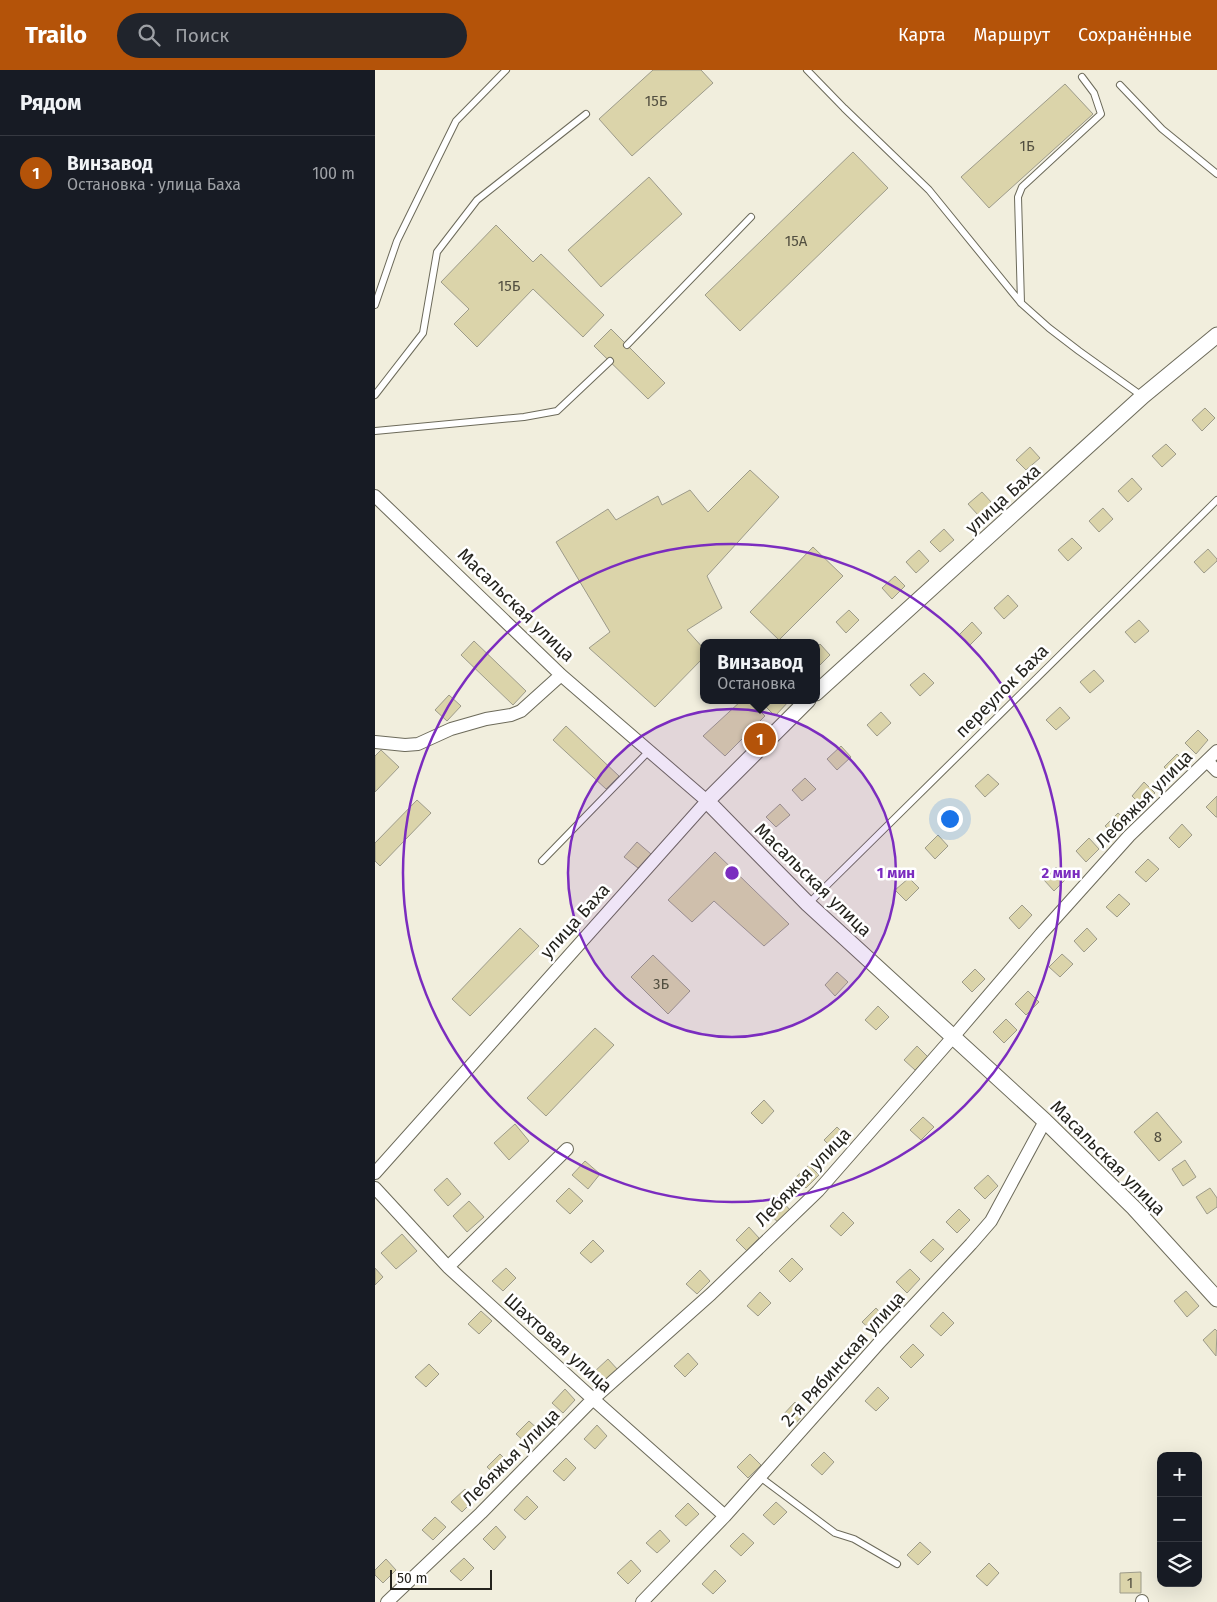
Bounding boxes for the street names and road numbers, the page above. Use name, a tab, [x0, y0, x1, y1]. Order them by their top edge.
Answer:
street label: улица Баха	[961, 460, 1045, 538]
street label: Масальская улица	[453, 544, 579, 666]
street label: переулок Баха	[951, 640, 1053, 742]
street label: Лебяжья улица	[1091, 746, 1197, 852]
street label: Масальская улица	[750, 819, 876, 941]
street label: улица Баха	[536, 879, 614, 963]
street label: Масальская улица	[1046, 1096, 1170, 1220]
street label: Лебяжья улица	[750, 1123, 856, 1231]
street label: 2-я Рябинская улица	[776, 1287, 910, 1431]
street label: Шахтовая улица	[499, 1289, 617, 1397]
street label: Лебяжья улица	[458, 1404, 564, 1510]

